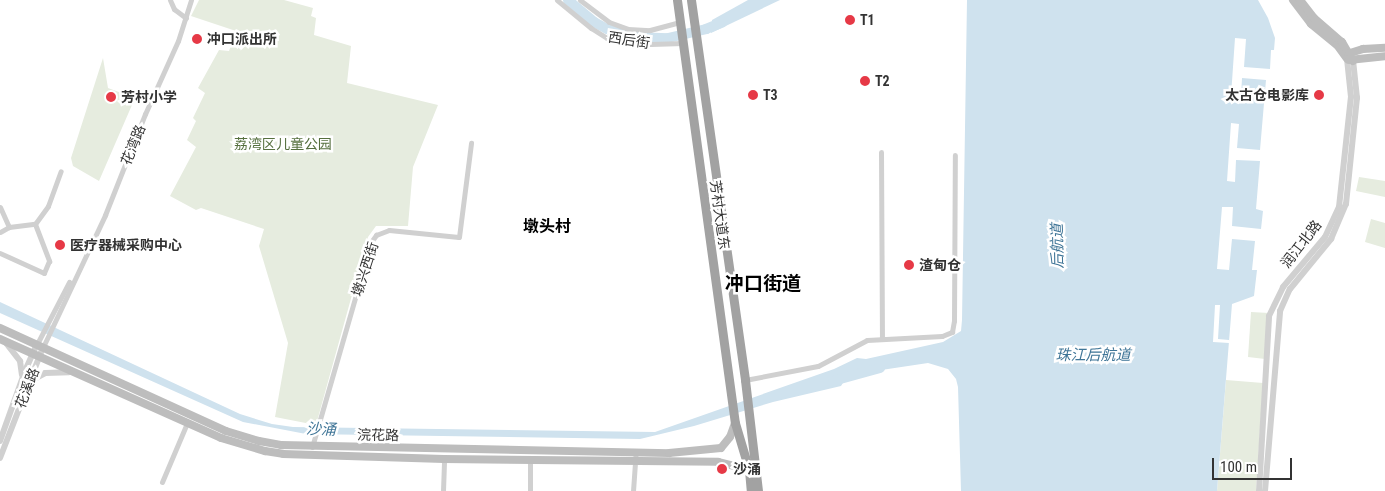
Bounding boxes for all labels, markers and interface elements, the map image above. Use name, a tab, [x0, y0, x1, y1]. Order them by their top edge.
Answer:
place label: T1	[860, 12, 875, 28]
marker: T1	[844, 14, 856, 26]
street label: 西后街	[607, 28, 651, 52]
place label: 冲口派出所	[207, 31, 277, 47]
marker: 冲口派出所	[191, 33, 203, 45]
place label: T2	[875, 73, 890, 89]
marker: T2	[859, 75, 871, 87]
place label: T3	[763, 87, 778, 103]
place label: 太古仓电影库	[1225, 87, 1309, 103]
place label: 芳村小学	[121, 89, 177, 105]
marker: T3	[747, 89, 759, 101]
marker: 太古仓电影库	[1313, 89, 1325, 101]
marker: 芳村小学	[105, 91, 117, 103]
street label: 花湾路	[117, 122, 149, 168]
park label: 荔湾区儿童公园	[234, 136, 332, 152]
street label: 芳村大道东	[707, 179, 733, 251]
district label: 墩头村	[523, 217, 571, 237]
street label: 润江北路	[1277, 217, 1325, 271]
water label: 后航道	[1049, 223, 1067, 269]
place label: 医疗器械采购中心	[70, 237, 182, 253]
marker: 医疗器械采购中心	[54, 239, 66, 251]
street label: 墩兴西街	[348, 240, 382, 298]
place label: 渣甸仓	[919, 257, 961, 273]
marker: 渣甸仓	[903, 259, 915, 271]
district label: 冲口街道	[725, 273, 801, 295]
water label: 珠江后航道	[1056, 347, 1130, 365]
street label: 花溪路	[12, 365, 42, 411]
water label: 沙涌	[306, 420, 336, 440]
street label: 浣花路	[357, 426, 399, 444]
scale bar	[1215, 448, 1295, 480]
text: 100 m	[1220, 458, 1257, 476]
place label: 沙涌	[733, 461, 761, 477]
marker: 沙涌	[715, 462, 729, 476]

